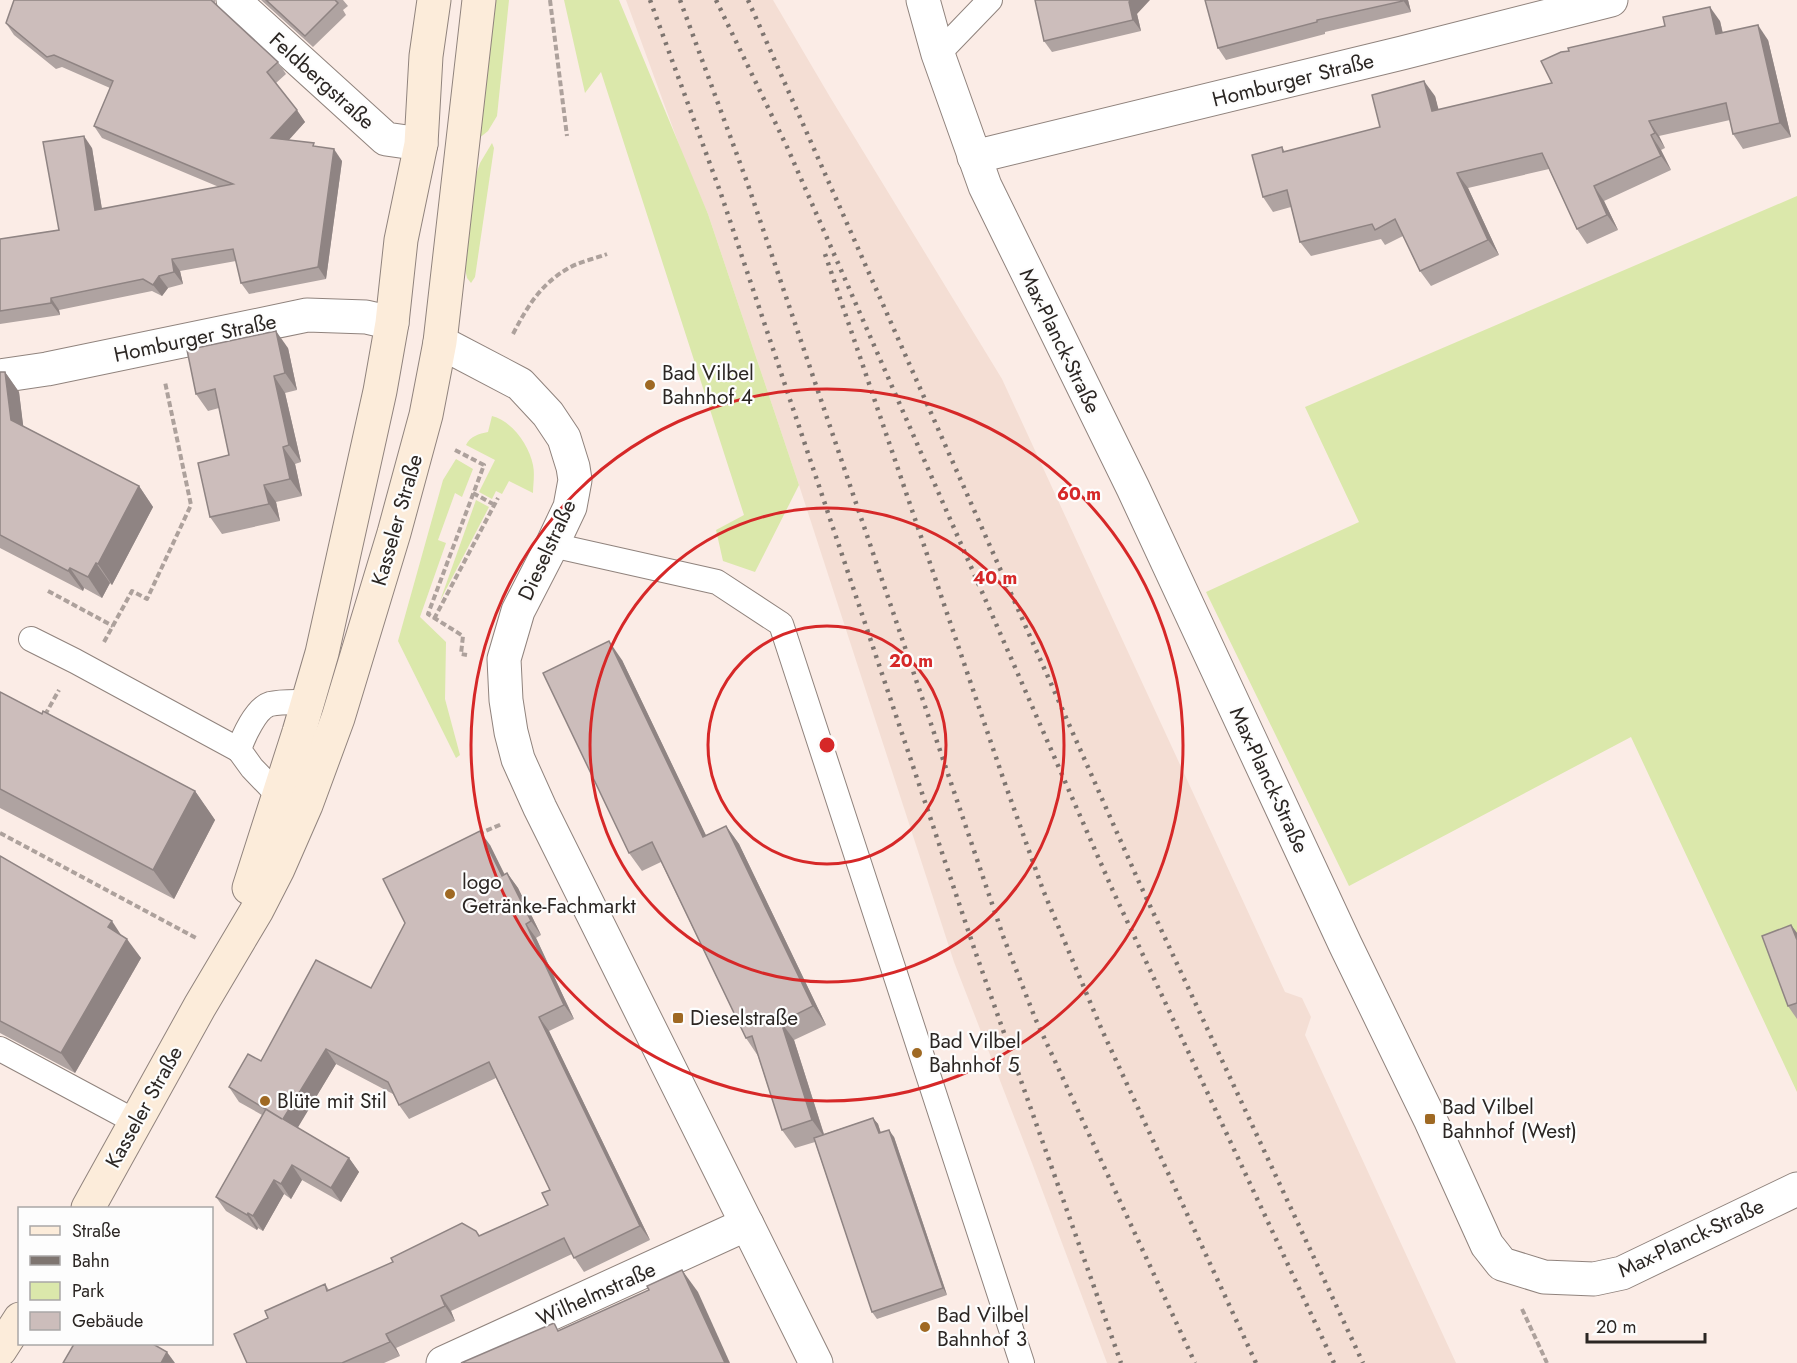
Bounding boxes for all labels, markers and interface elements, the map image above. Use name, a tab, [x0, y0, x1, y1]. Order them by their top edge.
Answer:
street label: Feldbergstraße	[263, 25, 381, 137]
street label: Homburger Straße	[1209, 45, 1377, 115]
street label: Max-Planck-Straße	[1012, 263, 1108, 419]
street label: Homburger Straße	[111, 306, 279, 370]
place label: Bad Vilbel Bahnhof 4	[662, 358, 754, 412]
marker: Bad Vilbel Bahnhof 4	[643, 378, 657, 392]
street label: Kasseler Straße	[364, 451, 430, 589]
text: 60 m	[1057, 481, 1101, 507]
street label: Dieselstraße	[511, 494, 584, 605]
text: 40 m	[973, 565, 1017, 591]
text: 20 m	[889, 648, 933, 674]
street label: Max-Planck-Straße	[1222, 702, 1316, 858]
centre of rings	[817, 735, 837, 755]
place label: logo Getränke-Fachmarkt	[462, 867, 636, 921]
marker: logo Getränke-Fachmarkt	[443, 887, 457, 901]
place label: Dieselstraße	[690, 1003, 798, 1033]
marker: Dieselstraße	[671, 1011, 685, 1025]
place label: Bad Vilbel Bahnhof 5	[929, 1026, 1021, 1080]
street label: Kasseler Straße	[98, 1040, 190, 1173]
marker: Bad Vilbel Bahnhof 5	[910, 1046, 924, 1060]
place label: Blüte mit Stil	[277, 1086, 387, 1116]
place label: Bad Vilbel Bahnhof (West)	[1442, 1092, 1577, 1146]
marker: Blüte mit Stil	[258, 1094, 272, 1108]
marker: Bad Vilbel Bahnhof (West)	[1423, 1112, 1437, 1126]
street label: Max-Planck-Straße	[1613, 1191, 1769, 1285]
legend	[18, 1207, 213, 1345]
text: Straße	[72, 1218, 120, 1244]
text: Bahn	[72, 1248, 110, 1274]
street label: Wilhelmstraße	[532, 1254, 661, 1334]
text: Park	[72, 1278, 104, 1304]
place label: Bad Vilbel Bahnhof 3	[937, 1300, 1029, 1354]
scale bar	[1587, 1306, 1706, 1344]
text: Gebäude	[72, 1308, 143, 1334]
text: 20 m	[1596, 1314, 1636, 1340]
marker: Bad Vilbel Bahnhof 3	[918, 1320, 932, 1334]

